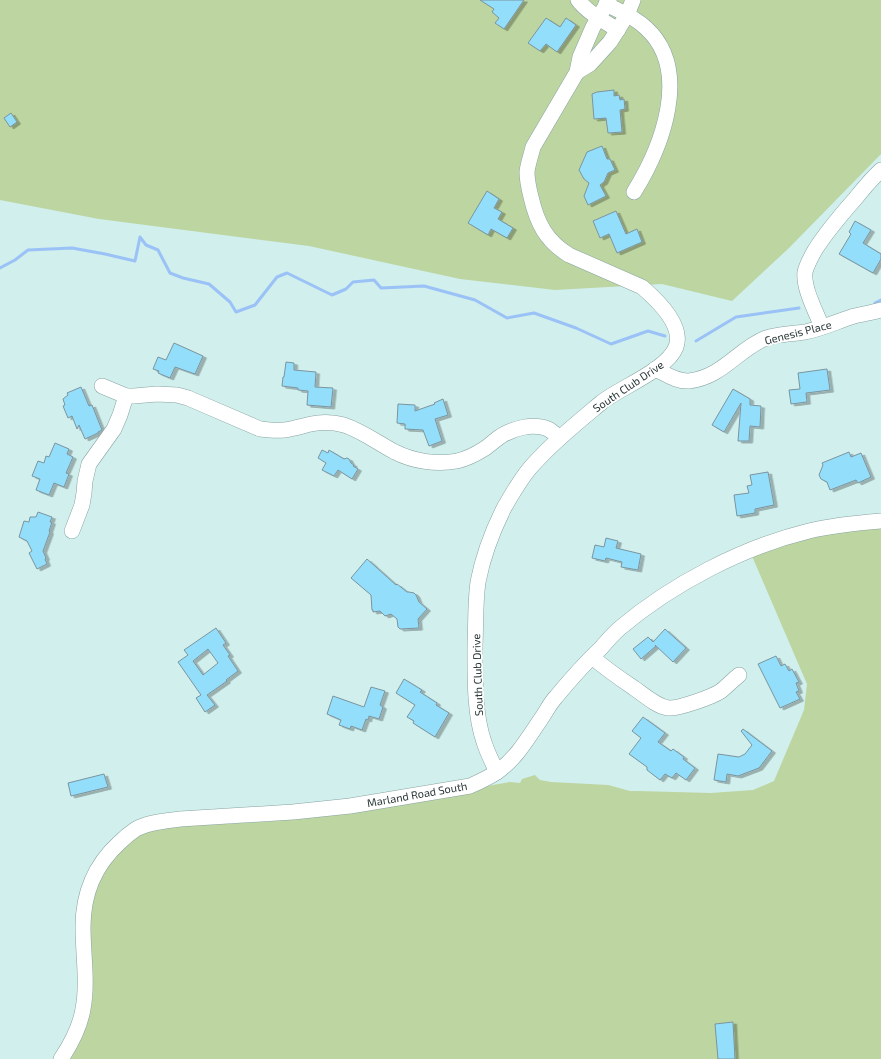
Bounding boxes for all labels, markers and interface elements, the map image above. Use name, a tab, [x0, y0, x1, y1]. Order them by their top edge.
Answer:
street label: Genesis Place	[763, 317, 833, 347]
street label: South Club Drive	[590, 358, 666, 414]
street label: South Club Drive	[469, 634, 485, 716]
street label: Marland Road South	[366, 779, 468, 809]

